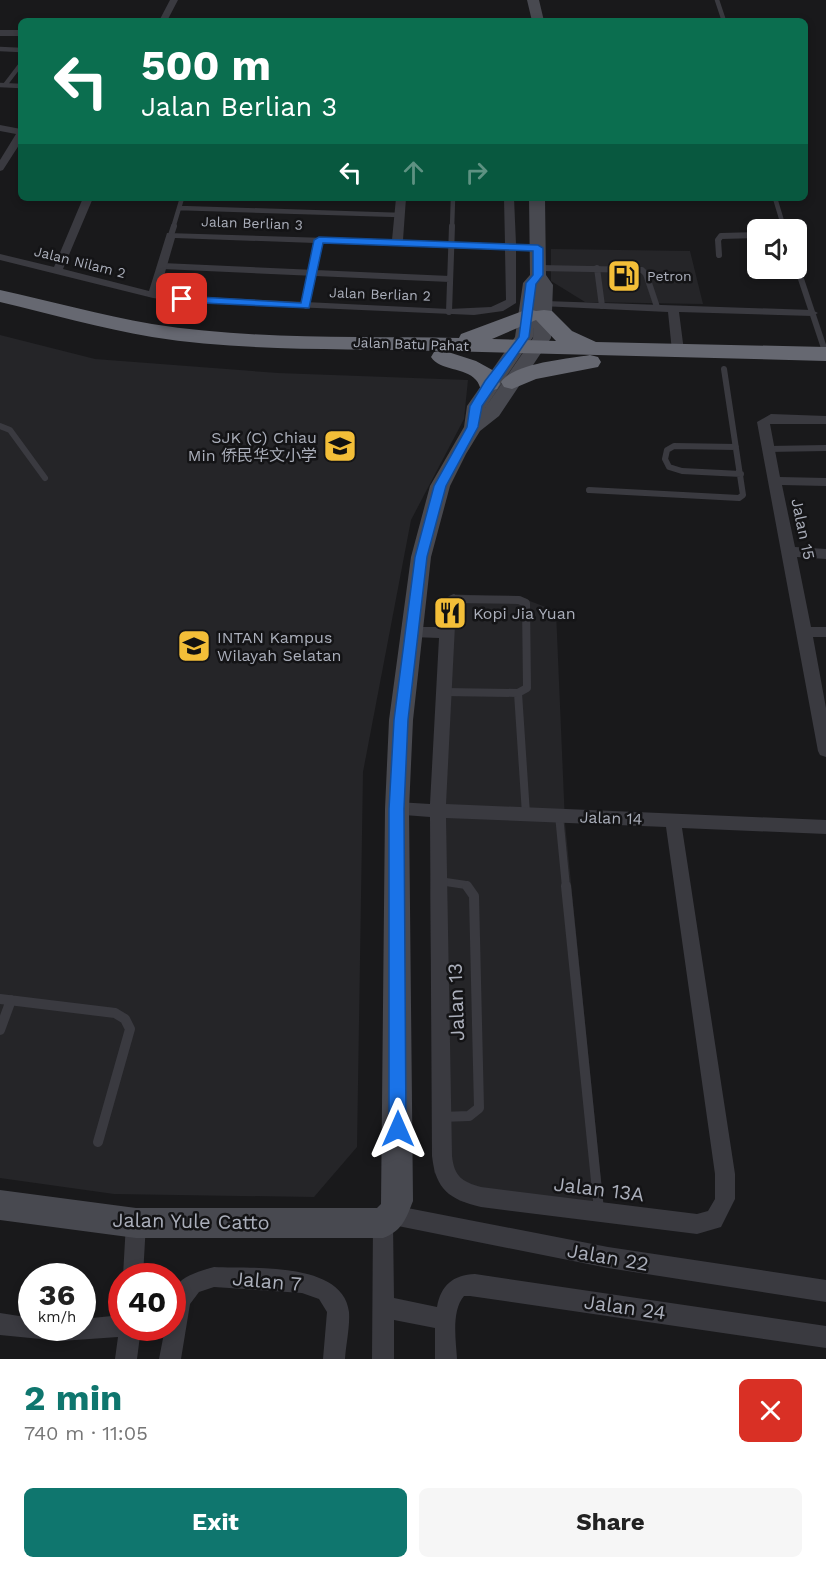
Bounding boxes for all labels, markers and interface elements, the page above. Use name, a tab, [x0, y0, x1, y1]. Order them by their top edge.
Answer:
text: 500 m	[141, 41, 271, 90]
icon: left	[42, 42, 120, 120]
text: Jalan Berlian 3	[141, 91, 337, 123]
icon: left	[334, 156, 367, 189]
icon: ahead	[397, 156, 430, 189]
icon: right	[460, 156, 493, 189]
street label: Jalan Berlian 3	[201, 213, 303, 233]
map controls	[747, 219, 807, 279]
button: sound	[747, 219, 807, 279]
street label: Jalan Nilam 2	[33, 243, 127, 281]
fuel station icon: Petron	[606, 258, 642, 294]
place label: Petron	[647, 268, 692, 284]
pin	[156, 273, 207, 324]
icon: arrive	[165, 282, 198, 315]
street label: Jalan Berlian 2	[329, 284, 431, 304]
street label: Jalan Batu Pahat	[353, 334, 469, 354]
place label: SJK (C) Chiau Min 侨民华文小学	[188, 428, 317, 465]
school or university icon: SJK (C) Chiau Min 侨民华文小学	[322, 428, 358, 464]
street label: Jalan 15	[787, 497, 819, 561]
restaurant icon: Kopi Jia Yuan	[432, 595, 468, 631]
place label: Kopi Jia Yuan	[473, 604, 576, 623]
school or university icon: INTAN Kampus Wilayah Selatan	[176, 628, 212, 664]
place label: INTAN Kampus Wilayah Selatan	[217, 628, 341, 665]
street label: Jalan 14	[579, 807, 643, 829]
street label: Jalan 13	[443, 963, 469, 1041]
position arrow	[366, 1097, 430, 1161]
street label: Jalan 13A	[552, 1172, 646, 1206]
street label: Jalan Yule Catto	[112, 1208, 270, 1234]
street label: Jalan 22	[565, 1238, 651, 1276]
speed limit sign: 40	[108, 1263, 186, 1341]
street label: Jalan 7	[231, 1266, 303, 1296]
text: 36	[39, 1277, 75, 1312]
street label: Jalan 24	[583, 1289, 667, 1325]
text: km/h	[38, 1308, 76, 1326]
text: 2 min	[24, 1377, 122, 1419]
button: close	[739, 1379, 802, 1442]
text: 740 m · 11:05	[24, 1421, 148, 1445]
button: Exit	[24, 1488, 407, 1557]
button: Share	[419, 1488, 802, 1557]

